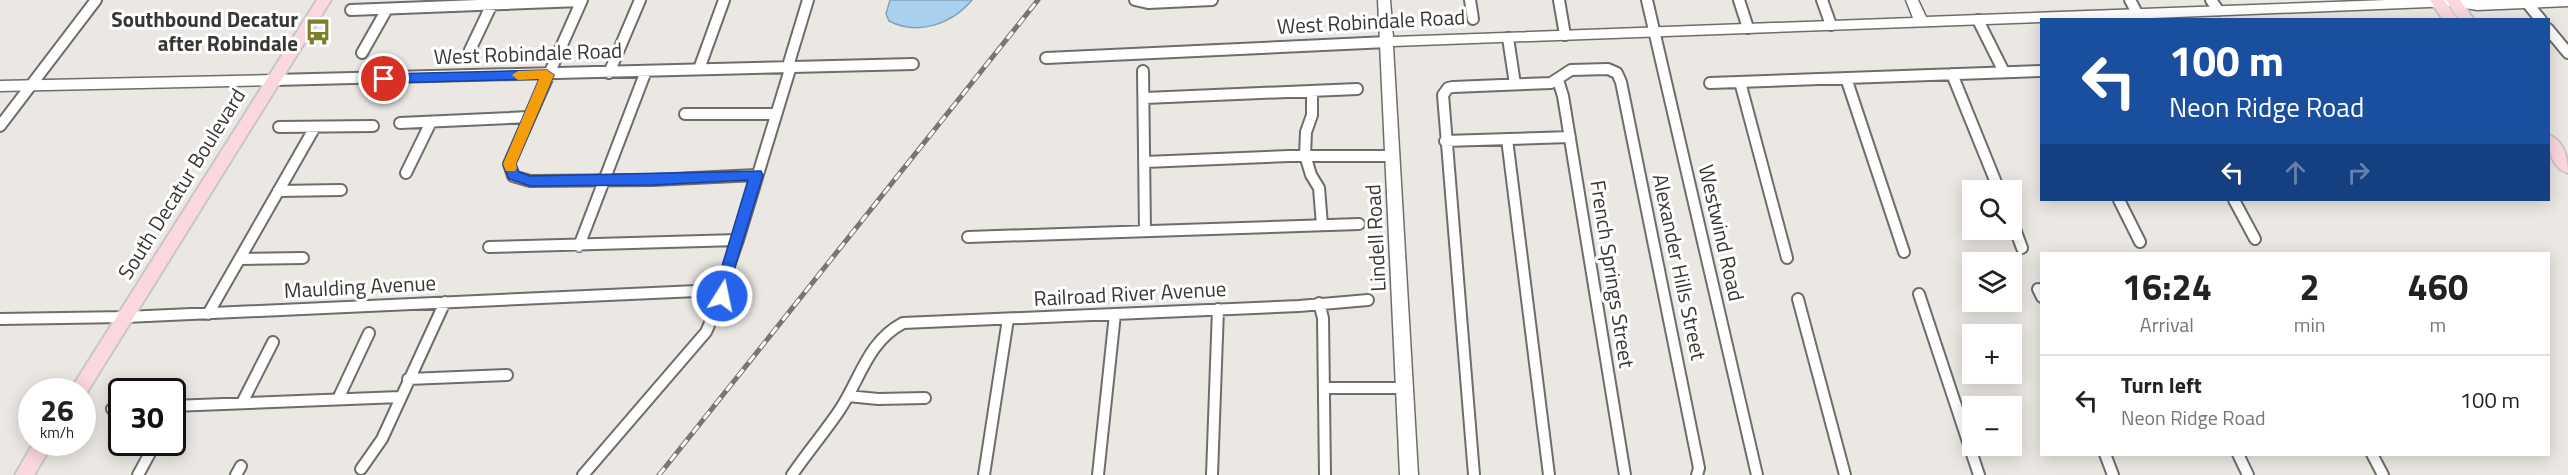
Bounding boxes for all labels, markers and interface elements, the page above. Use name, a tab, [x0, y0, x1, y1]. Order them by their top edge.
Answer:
street label: West Robindale Road	[1276, 0, 1466, 42]
place label: Southbound Decatur after Robindale	[111, 3, 298, 59]
bus stop icon: Southbound Decatur after Robindale	[303, 17, 333, 47]
text: 100 m	[2169, 28, 2284, 92]
street label: West Robindale Road	[433, 34, 623, 72]
icon: left	[2070, 42, 2148, 120]
pin	[358, 53, 409, 104]
icon: arrive	[367, 62, 400, 95]
street label: South Decatur Boulevard	[109, 82, 253, 285]
text: Neon Ridge Road	[2169, 86, 2364, 127]
icon: left	[2216, 156, 2249, 189]
icon: ahead	[2279, 156, 2312, 189]
icon: right	[2342, 156, 2375, 189]
street label: Westwind Road	[1691, 161, 1753, 304]
street label: Alexander Hills Street	[1645, 171, 1715, 364]
street label: French Springs Street	[1582, 178, 1644, 371]
map controls	[1962, 180, 2022, 456]
button: search	[1962, 180, 2022, 240]
street label: Lindell Road	[1356, 184, 1394, 293]
button: layers	[1962, 252, 2022, 312]
text: 16:24	[2122, 259, 2212, 314]
text: 2	[2300, 259, 2320, 314]
text: 460	[2408, 259, 2468, 314]
position arrow	[690, 264, 754, 328]
street label: Maulding Avenue	[283, 266, 437, 306]
street label: Railroad River Avenue	[1033, 272, 1227, 314]
text: Arrival	[2140, 309, 2194, 340]
text: min	[2294, 309, 2326, 340]
text: m	[2429, 309, 2446, 340]
button: +	[1962, 324, 2022, 384]
text: Turn left	[2121, 368, 2202, 402]
speed limit sign: 30	[108, 378, 186, 456]
text: 100 m	[2460, 383, 2520, 417]
icon: left	[2070, 384, 2103, 417]
text: 26	[40, 387, 74, 433]
button: −	[1962, 396, 2022, 456]
text: Neon Ridge Road	[2121, 402, 2266, 433]
text: km/h	[40, 421, 74, 444]

